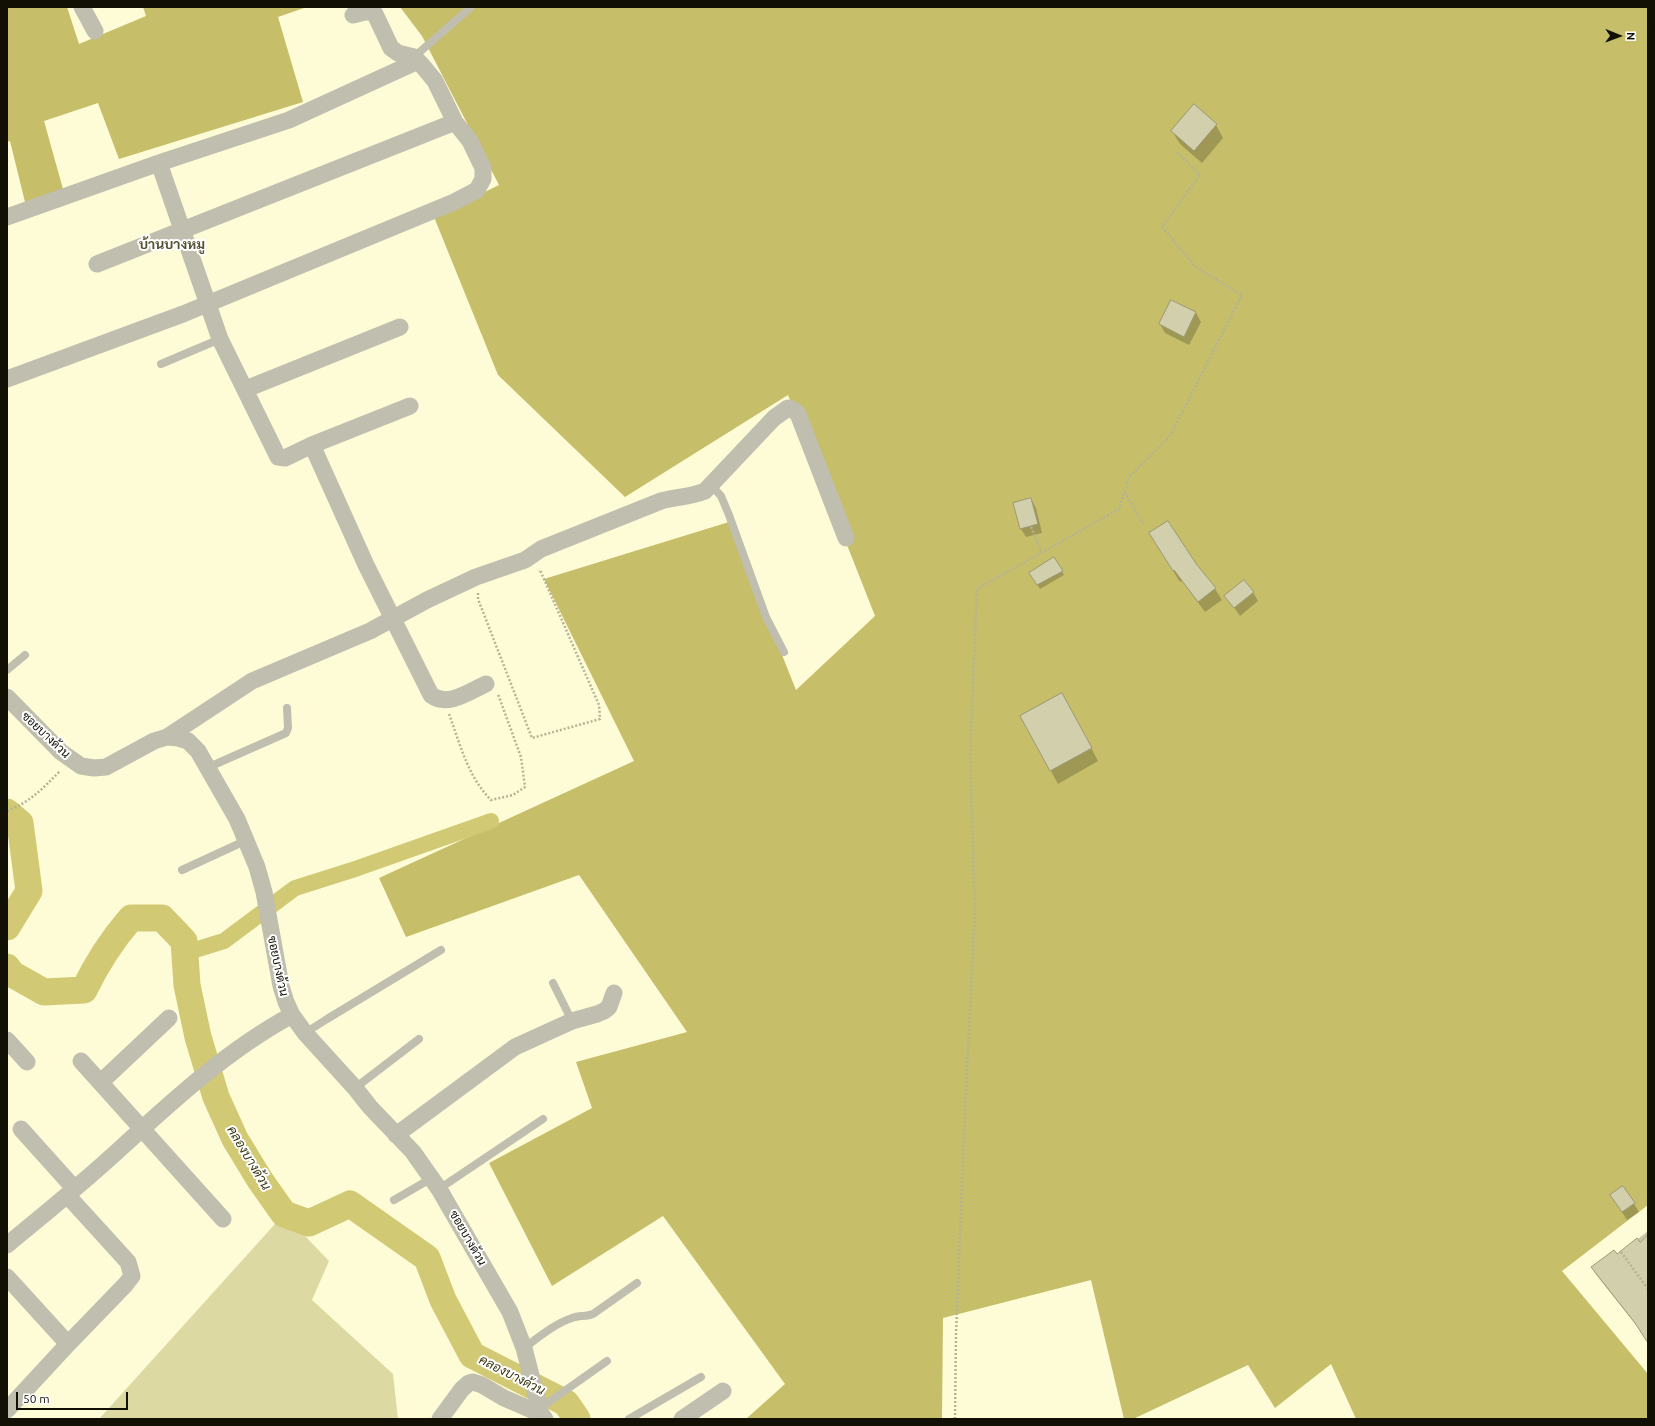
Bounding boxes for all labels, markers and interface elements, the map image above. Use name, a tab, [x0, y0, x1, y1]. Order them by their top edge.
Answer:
north arrow	[1599, 16, 1639, 56]
text: N	[1625, 32, 1637, 40]
district label: บ้านบางหมู	[139, 236, 205, 252]
street label: ซอยบางด้วน	[19, 709, 73, 761]
street label: ซอยบางด้วน	[265, 935, 291, 997]
water label: คลองบางด้วน	[224, 1123, 274, 1193]
street label: ซอยบางด้วน	[446, 1208, 490, 1268]
water label: คลองบางด้วน	[476, 1352, 548, 1398]
scale bar	[18, 1384, 130, 1410]
text: 50 m	[23, 1392, 50, 1405]

